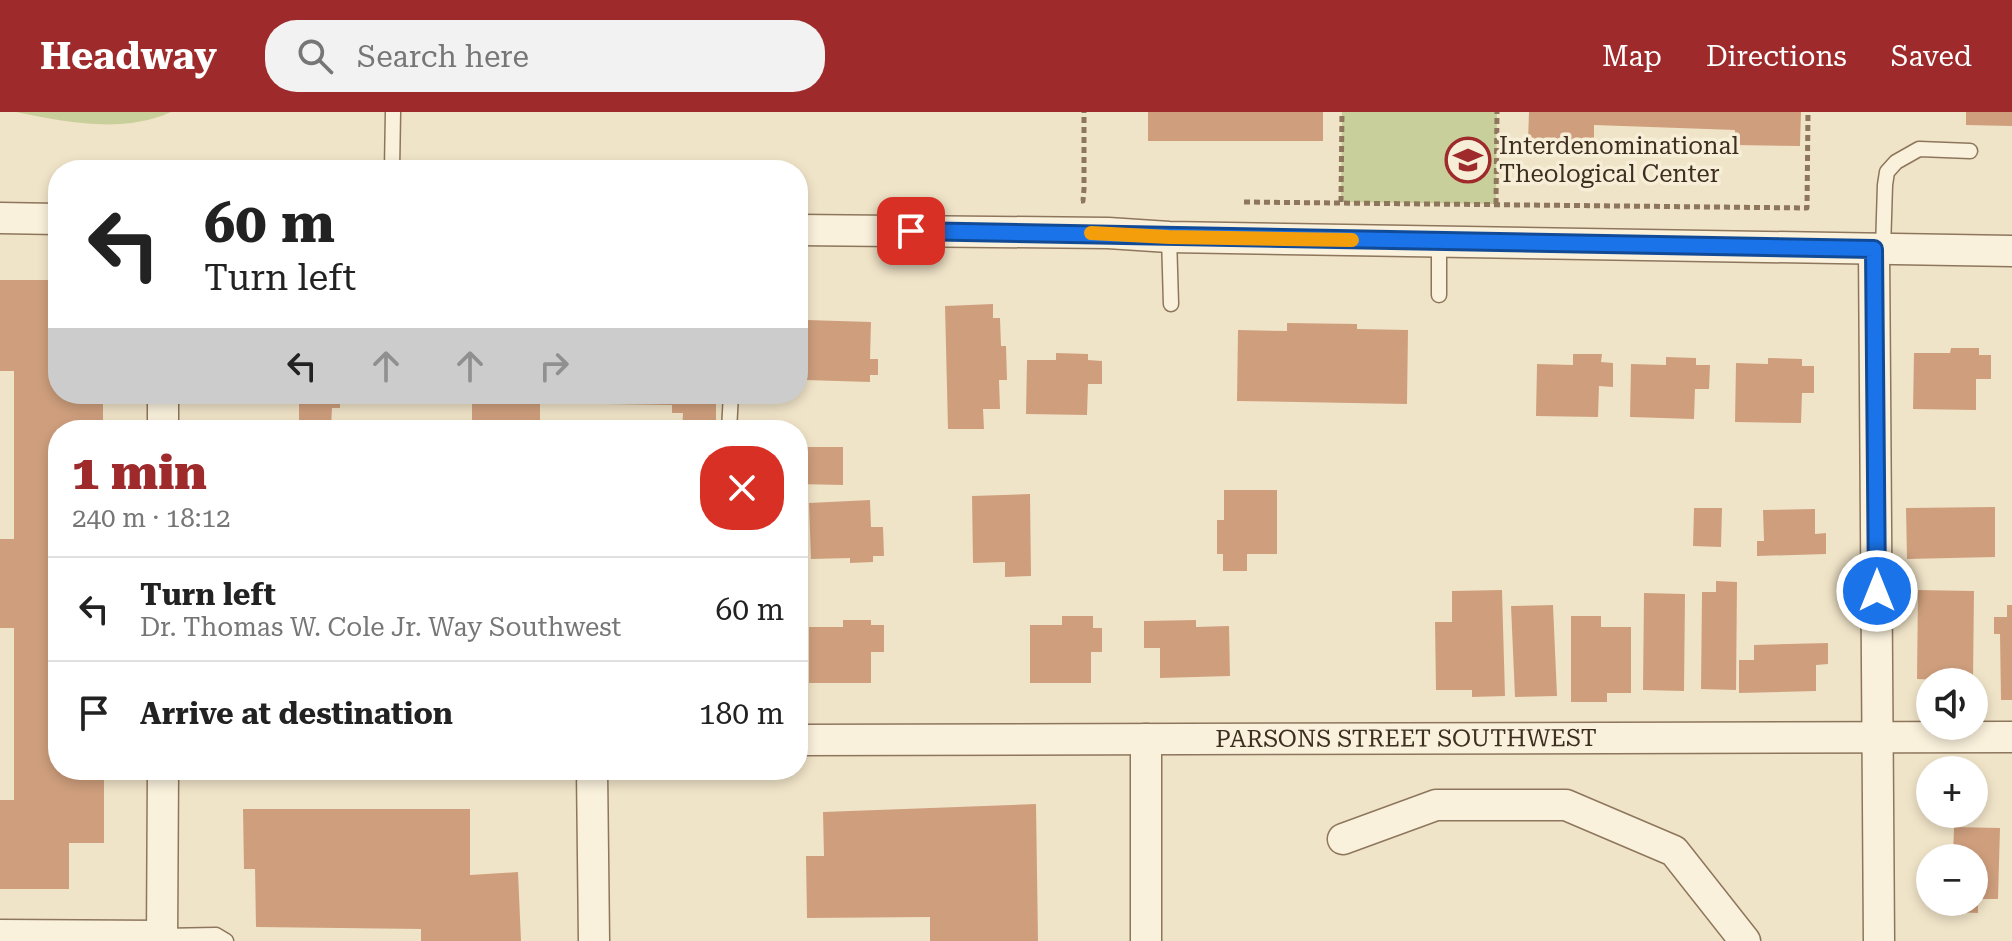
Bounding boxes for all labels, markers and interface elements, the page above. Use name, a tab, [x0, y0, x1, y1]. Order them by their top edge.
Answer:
search box	[265, 20, 825, 92]
text: Headway	[40, 34, 217, 78]
icon: search	[293, 34, 337, 78]
text: Search here	[357, 39, 529, 74]
text: Map	[1602, 40, 1662, 73]
text: Directions	[1706, 40, 1847, 73]
text: Saved	[1891, 40, 1972, 73]
place label: Interdenominational Theological Center	[1499, 132, 1739, 188]
school or university icon: Interdenominational Theological Center	[1444, 136, 1492, 184]
text: 60 m	[204, 190, 335, 256]
icon: left	[72, 192, 176, 296]
pin	[877, 197, 945, 265]
icon: arrive	[889, 209, 933, 253]
text: Turn left	[204, 257, 356, 299]
icon: left	[280, 344, 324, 388]
icon: ahead	[364, 344, 408, 388]
icon: ahead	[448, 344, 492, 388]
icon: right	[532, 344, 576, 388]
text: 1 min	[72, 445, 207, 501]
button: close	[700, 446, 784, 530]
text: 240 m · 18:12	[72, 503, 231, 533]
position arrow	[1835, 549, 1919, 633]
text: Turn left	[140, 577, 276, 612]
icon: left	[72, 587, 116, 631]
text: 60 m	[715, 592, 784, 627]
text: Dr. Thomas W. Cole Jr. Way Southwest	[140, 612, 621, 642]
map controls	[1916, 668, 1988, 916]
button: sound	[1916, 668, 1988, 740]
icon: arrive	[72, 691, 116, 735]
text: Arrive at destination	[140, 696, 453, 731]
text: 180 m	[699, 696, 784, 731]
street label: PARSONS STREET SOUTHWEST	[1215, 724, 1597, 753]
button: +	[1916, 756, 1988, 828]
button: −	[1916, 844, 1988, 916]

